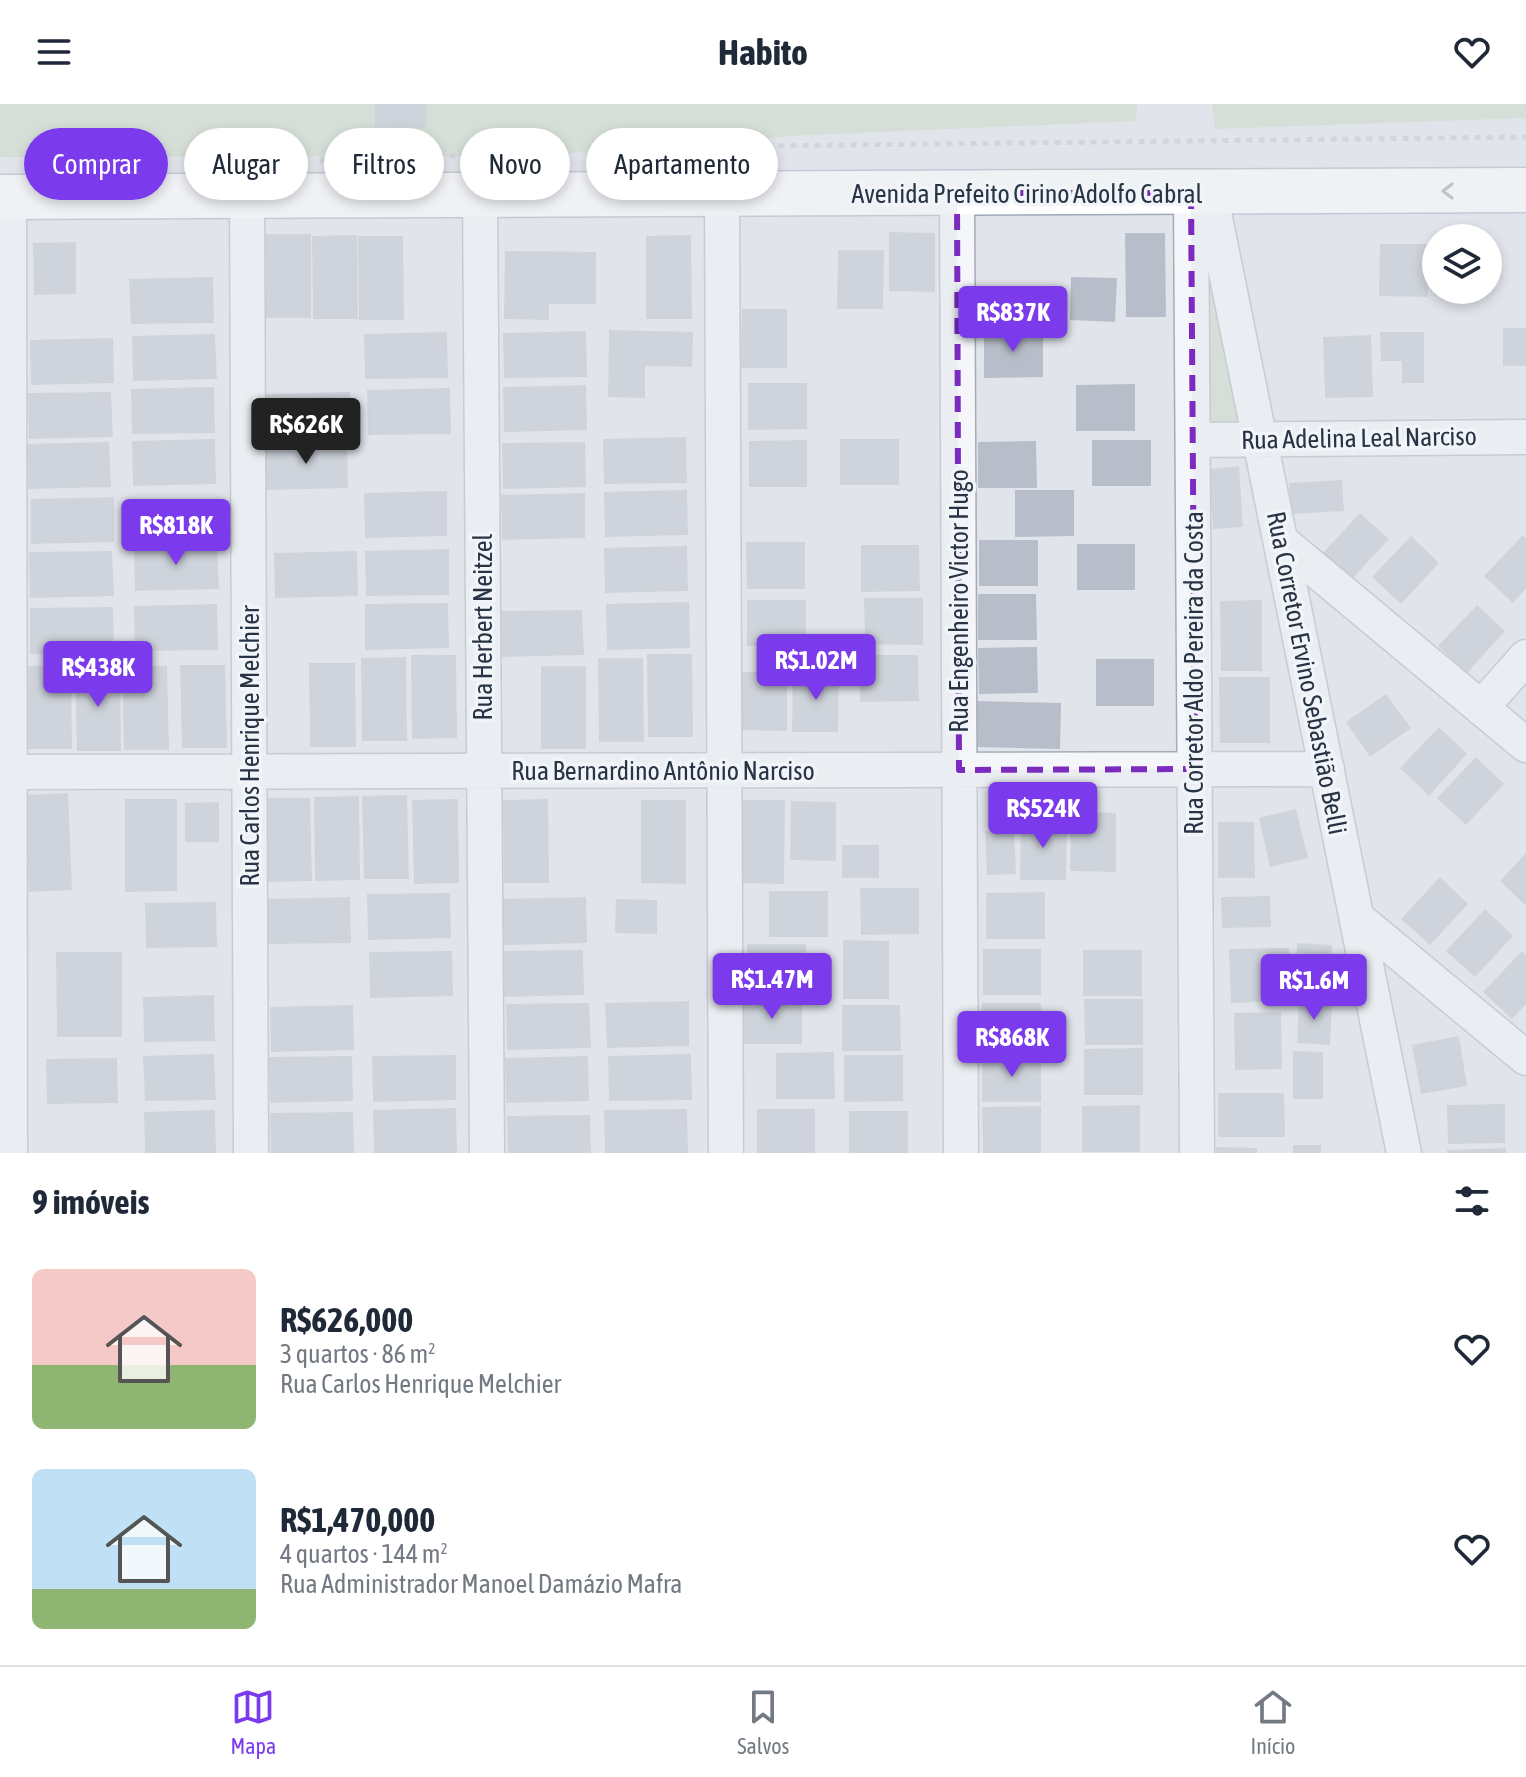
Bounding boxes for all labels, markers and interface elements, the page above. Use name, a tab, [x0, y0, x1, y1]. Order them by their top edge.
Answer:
icon: menu	[32, 30, 76, 74]
icon: heart	[1450, 30, 1494, 74]
text: Habito	[718, 31, 808, 73]
chip: Comprar	[24, 128, 168, 200]
chip: Alugar	[184, 128, 308, 200]
chip: Filtros	[324, 128, 444, 200]
chip: Novo	[460, 128, 570, 200]
chip: Apartamento	[586, 128, 778, 200]
street label: Avenida Prefeito Cirino Adolfo Cabral	[852, 179, 1203, 209]
one-way arrow	[1441, 182, 1454, 200]
map controls	[1422, 224, 1502, 304]
button: layers	[1422, 224, 1502, 304]
pin: R$837K	[948, 286, 1078, 354]
text: R$837K	[976, 297, 1050, 327]
pin: R$626K	[241, 398, 371, 466]
text: R$626K	[269, 409, 343, 439]
street label: Rua Adelina Leal Narciso	[1241, 421, 1477, 455]
street label: Rua Engenheiro Victor Hugo	[944, 469, 974, 733]
pin: R$818K	[111, 499, 241, 567]
street label: Rua Corretor Ervino Sebastião Belli	[1261, 509, 1353, 837]
text: R$818K	[139, 510, 213, 540]
street label: Rua Corretor Aldo Pereira da Costa	[1179, 511, 1209, 835]
street label: Rua Herbert Neitzel	[468, 534, 498, 720]
street label: Rua Carlos Henrique Melchier	[235, 605, 265, 887]
pin: R$1.02M	[742, 634, 890, 702]
pin: R$438K	[33, 641, 163, 709]
text: R$1.02M	[775, 645, 857, 675]
text: R$438K	[61, 652, 135, 682]
street label: Rua Bernardino Antônio Narciso	[511, 756, 815, 786]
pin: R$524K	[978, 782, 1108, 850]
text: R$524K	[1006, 793, 1080, 823]
pin: R$1.47M	[698, 953, 846, 1021]
pin: R$1.6M	[1249, 954, 1379, 1022]
text: R$1.47M	[731, 964, 813, 994]
text: R$1.6M	[1279, 965, 1349, 995]
pin: R$868K	[947, 1011, 1077, 1079]
text: R$868K	[975, 1022, 1049, 1052]
icon: filters	[1450, 1179, 1494, 1223]
text: 9 imóveis	[32, 1182, 150, 1221]
text: R$626,000	[280, 1300, 413, 1339]
icon: home	[96, 1301, 192, 1397]
icon: heart	[1450, 1327, 1494, 1371]
text: 3 quartos · 86 m²	[280, 1339, 435, 1369]
text: Rua Carlos Henrique Melchier	[280, 1369, 561, 1399]
text: R$1,470,000	[280, 1500, 435, 1539]
icon: home	[96, 1501, 192, 1597]
icon: heart	[1450, 1527, 1494, 1571]
text: 4 quartos · 144 m²	[280, 1539, 448, 1569]
text: Rua Administrador Manoel Damázio Mafra	[280, 1569, 682, 1599]
tab: Mapa	[231, 1685, 276, 1759]
tab: Salvos	[737, 1685, 789, 1759]
tab: Início	[1251, 1685, 1295, 1759]

